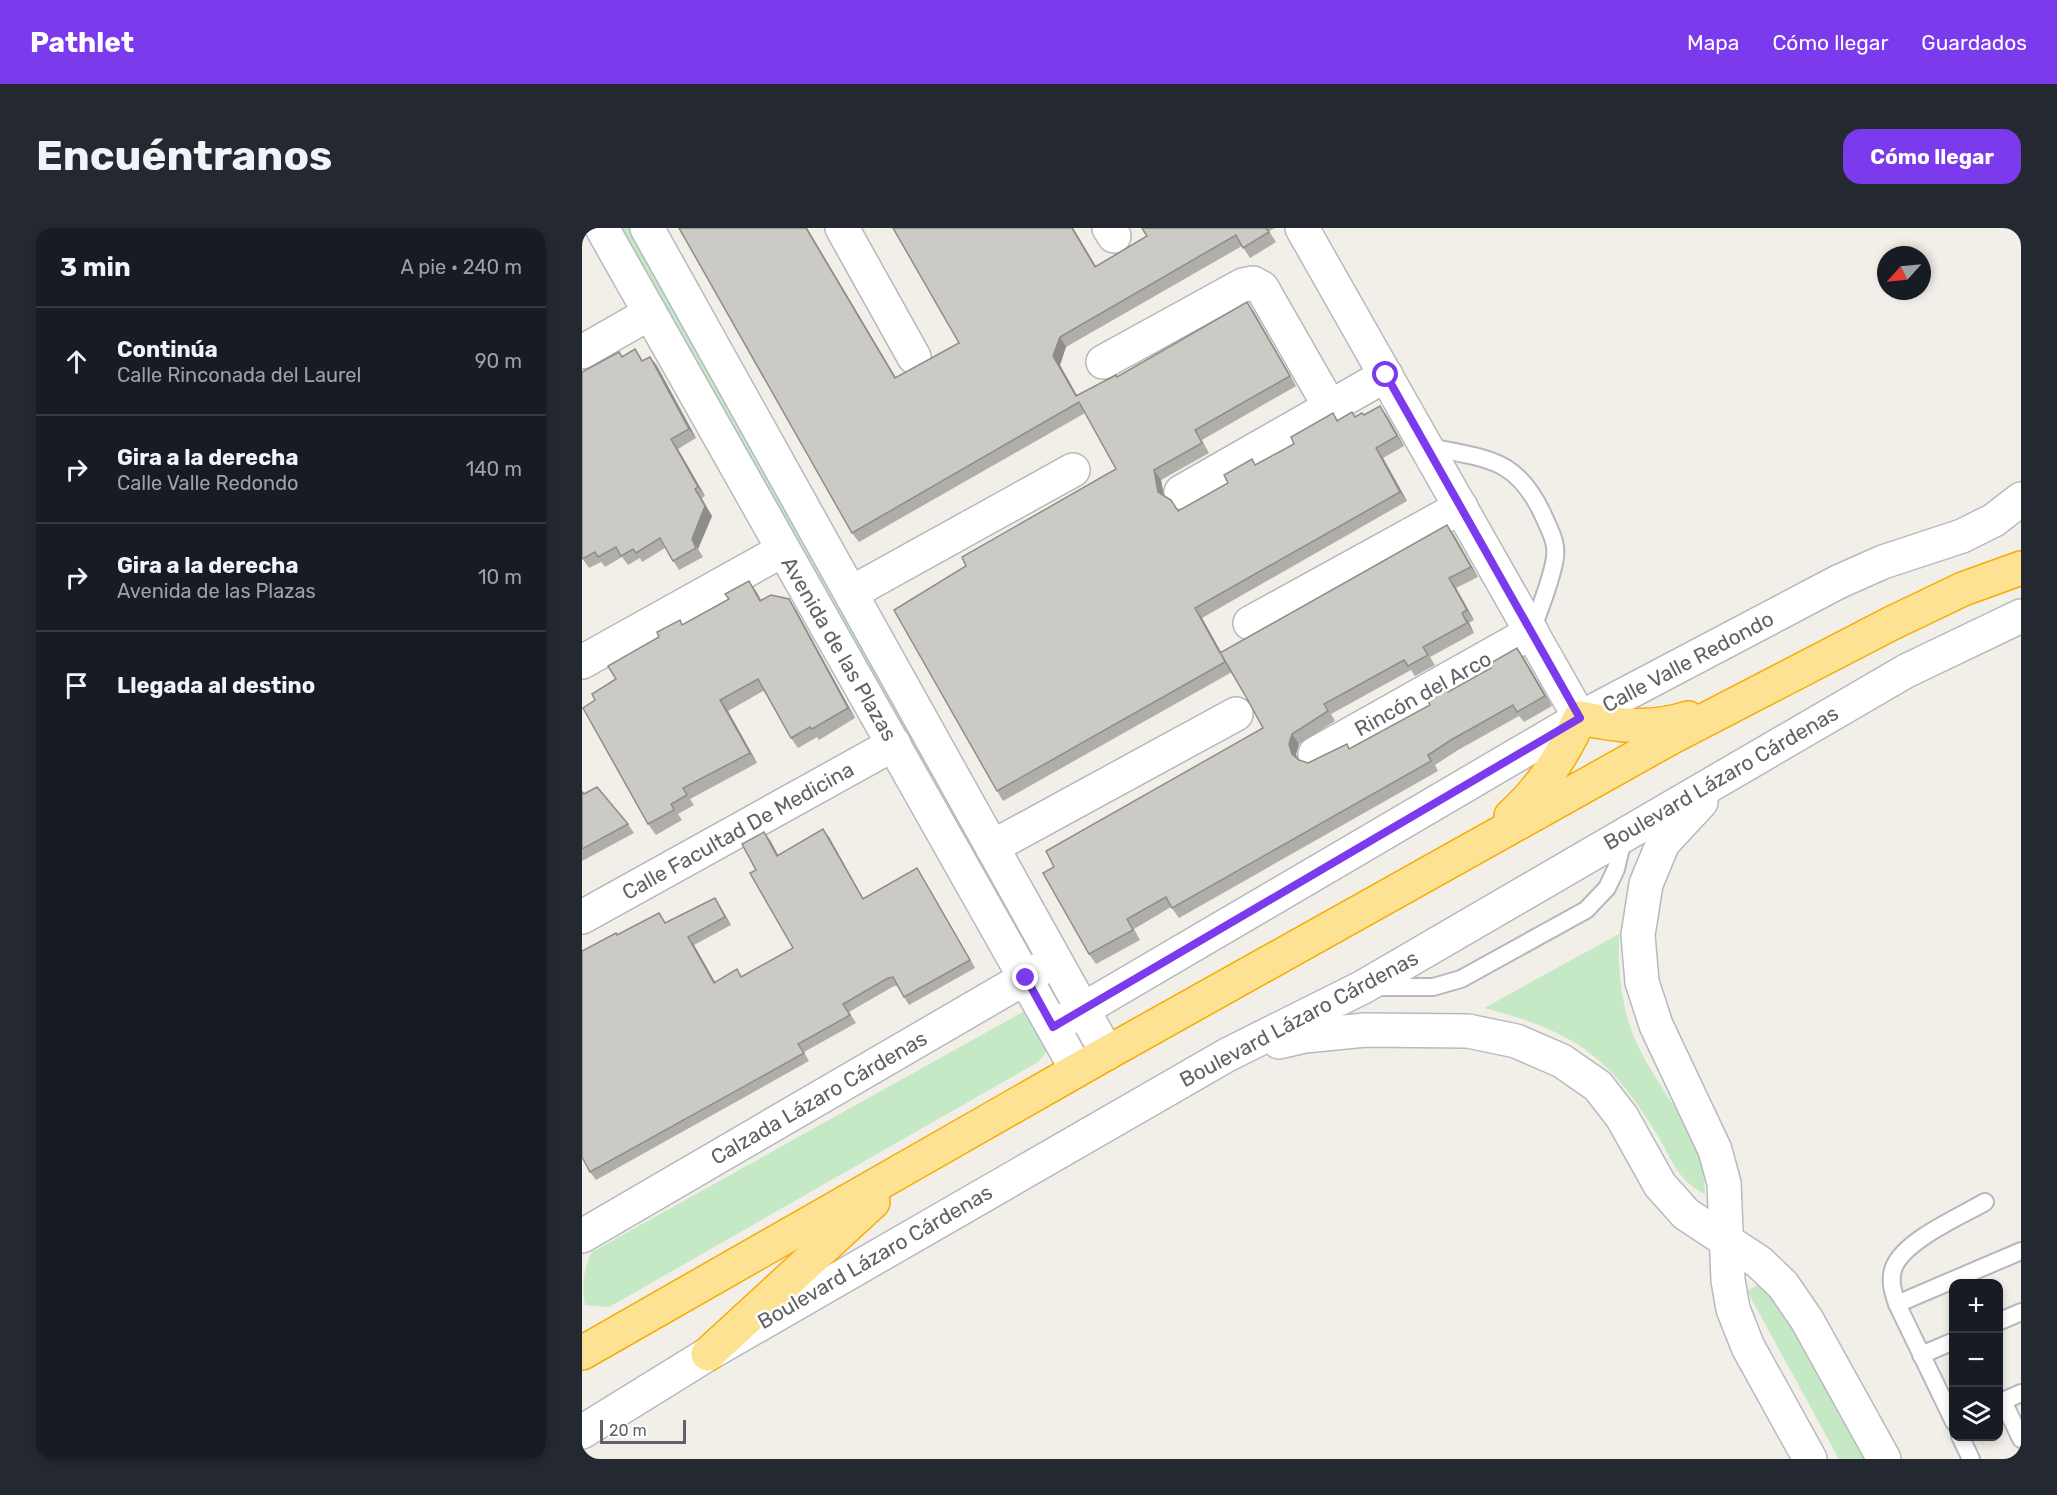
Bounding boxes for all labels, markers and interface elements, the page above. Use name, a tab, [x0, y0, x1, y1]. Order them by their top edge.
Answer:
text: Pathlet	[30, 26, 134, 59]
text: Mapa	[1687, 30, 1739, 55]
text: Cómo llegar	[1772, 30, 1888, 55]
text: Guardados	[1921, 30, 2027, 55]
button: Cómo llegar	[1843, 129, 2021, 184]
text: Encuéntranos	[36, 131, 332, 181]
north arrow	[1877, 246, 1931, 300]
text: 3 min	[60, 252, 131, 283]
text: A pie · 240 m	[401, 255, 522, 279]
text: Continúa	[117, 336, 218, 363]
icon: ahead	[60, 345, 93, 378]
text: 90 m	[475, 349, 522, 373]
route start	[1372, 361, 1398, 387]
text: Calle Rinconada del Laurel	[117, 363, 361, 387]
text: Gira a la derecha	[117, 444, 298, 471]
icon: right	[60, 453, 93, 486]
text: 140 m	[466, 457, 522, 481]
text: Calle Valle Redondo	[117, 471, 299, 495]
text: Gira a la derecha	[117, 552, 298, 579]
street label: Avenida de las Plazas	[776, 552, 902, 745]
icon: right	[60, 561, 93, 594]
text: 10 m	[478, 565, 522, 589]
text: Avenida de las Plazas	[117, 579, 316, 603]
street label: Calle Valle Redondo	[1598, 606, 1778, 717]
street label: Rincón del Arco	[1350, 646, 1496, 741]
icon: arrive	[60, 669, 93, 702]
text: Llegada al destino	[117, 672, 315, 699]
street label: Boulevard Lázaro Cárdenas	[1599, 700, 1842, 855]
street label: Calle Facultad De Medicina	[618, 756, 858, 905]
street label: Boulevard Lázaro Cárdenas	[1175, 945, 1422, 1092]
route end	[1012, 964, 1038, 990]
street label: Calzada Lázaro Cárdenas	[706, 1025, 931, 1170]
street label: Boulevard Lázaro Cárdenas	[753, 1179, 996, 1334]
map controls	[1949, 1279, 2003, 1441]
button: +	[1949, 1279, 2003, 1333]
button: −	[1949, 1333, 2003, 1387]
button: layers	[1949, 1387, 2003, 1441]
scale bar	[600, 1417, 686, 1444]
text: 20 m	[609, 1421, 647, 1440]

